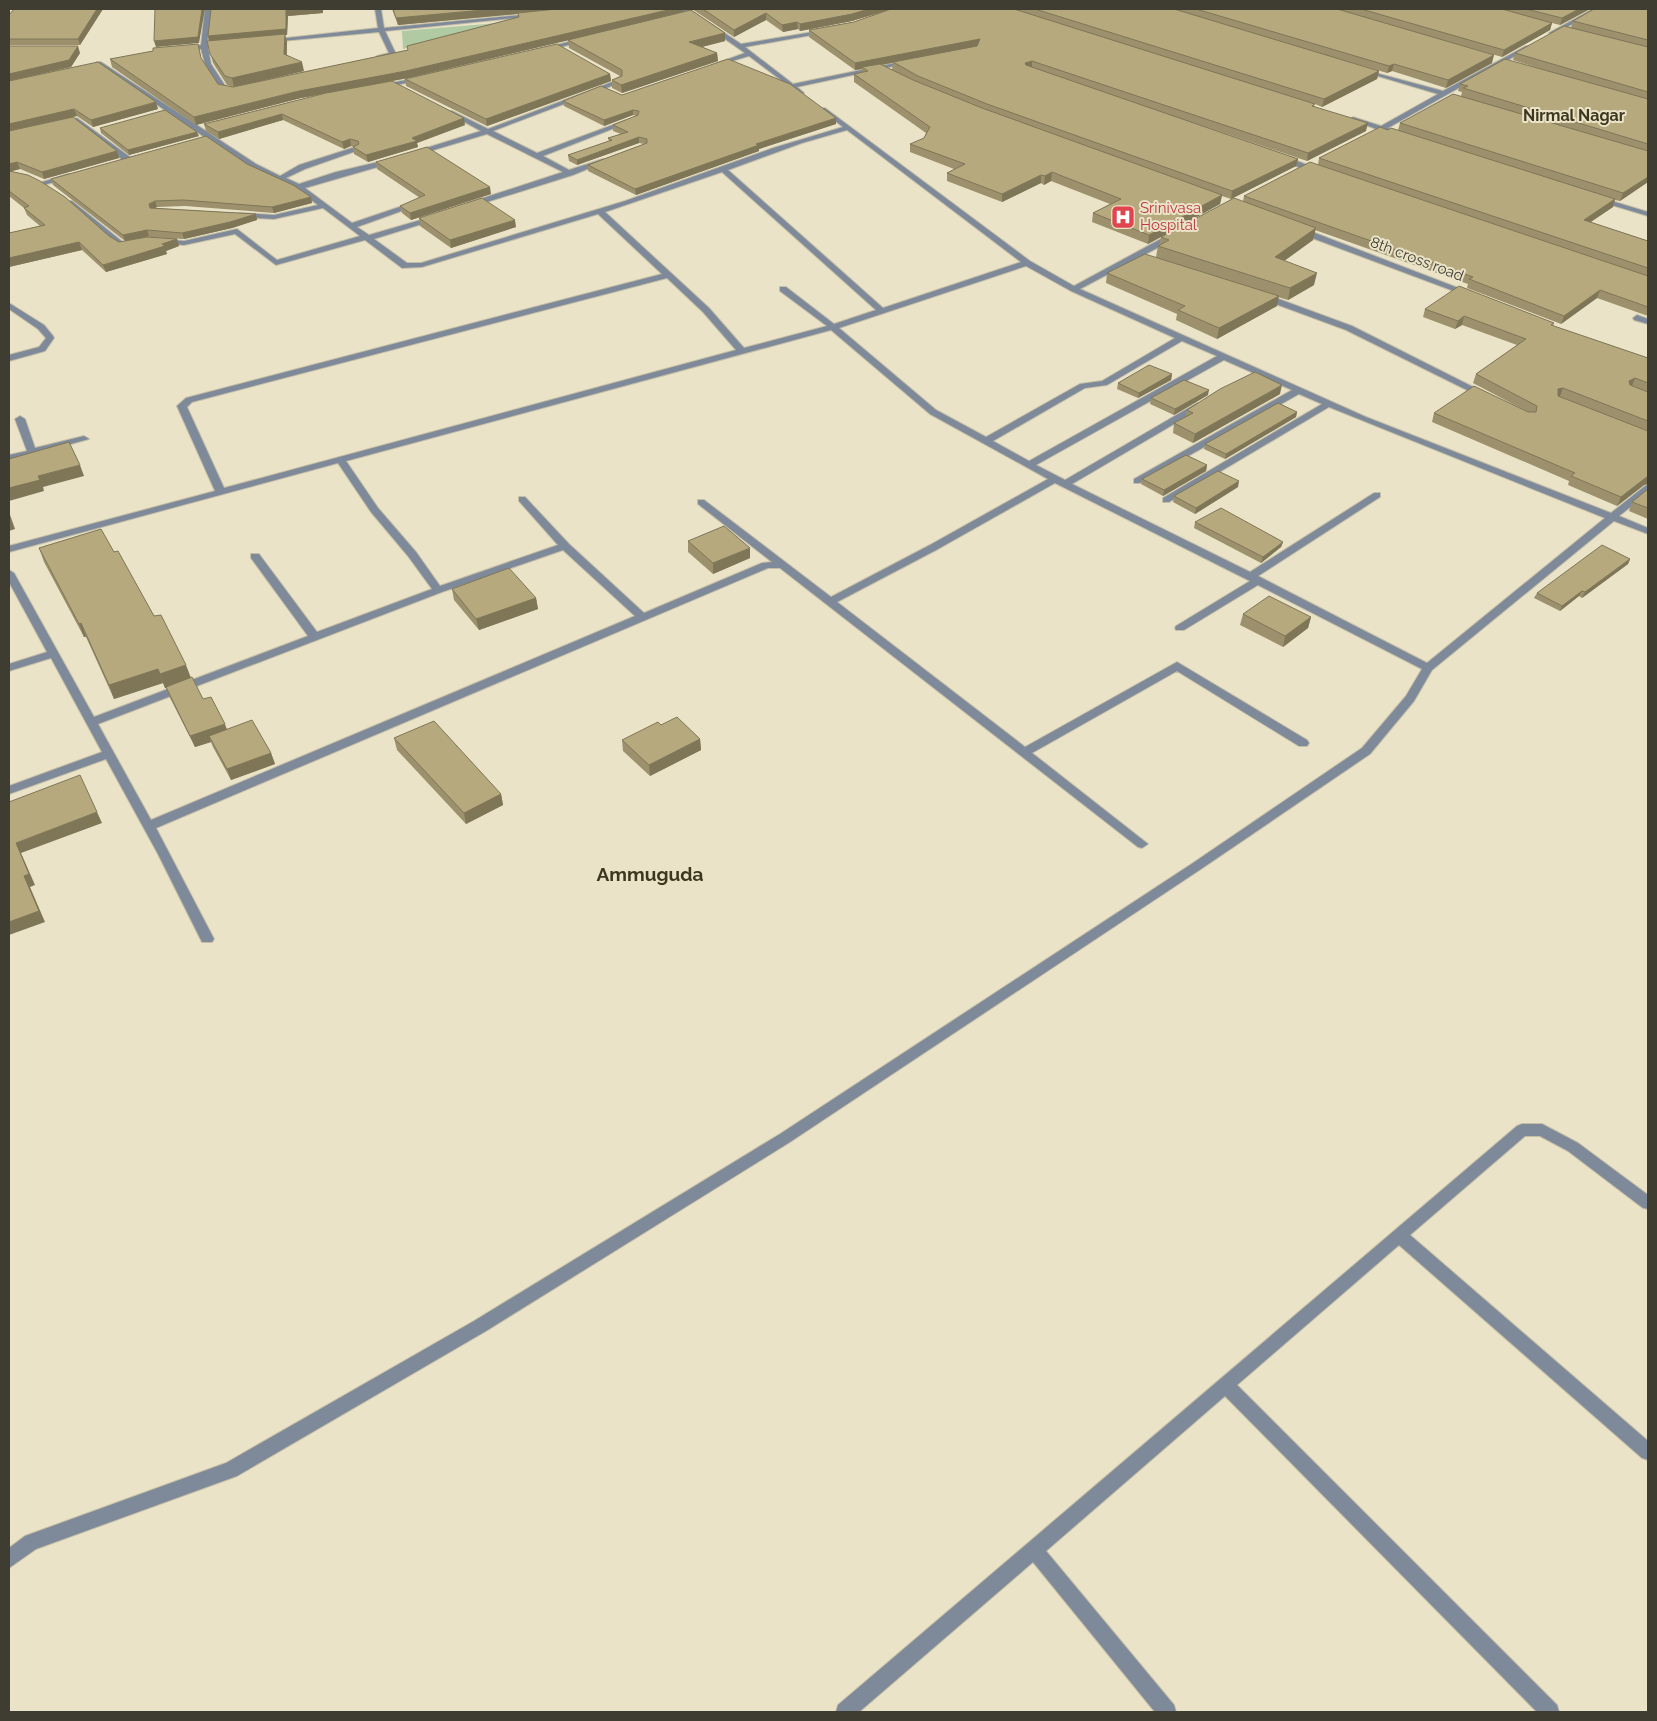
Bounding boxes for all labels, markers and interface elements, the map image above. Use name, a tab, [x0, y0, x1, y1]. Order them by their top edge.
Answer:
district label: Nirmal Nagar	[1523, 106, 1625, 125]
place label: Srinivasa Hospital	[1140, 199, 1201, 234]
hospital icon: Srinivasa Hospital	[1110, 204, 1136, 230]
street label: 8th cross road	[1368, 233, 1466, 285]
district label: Ammuguda	[597, 863, 704, 885]

